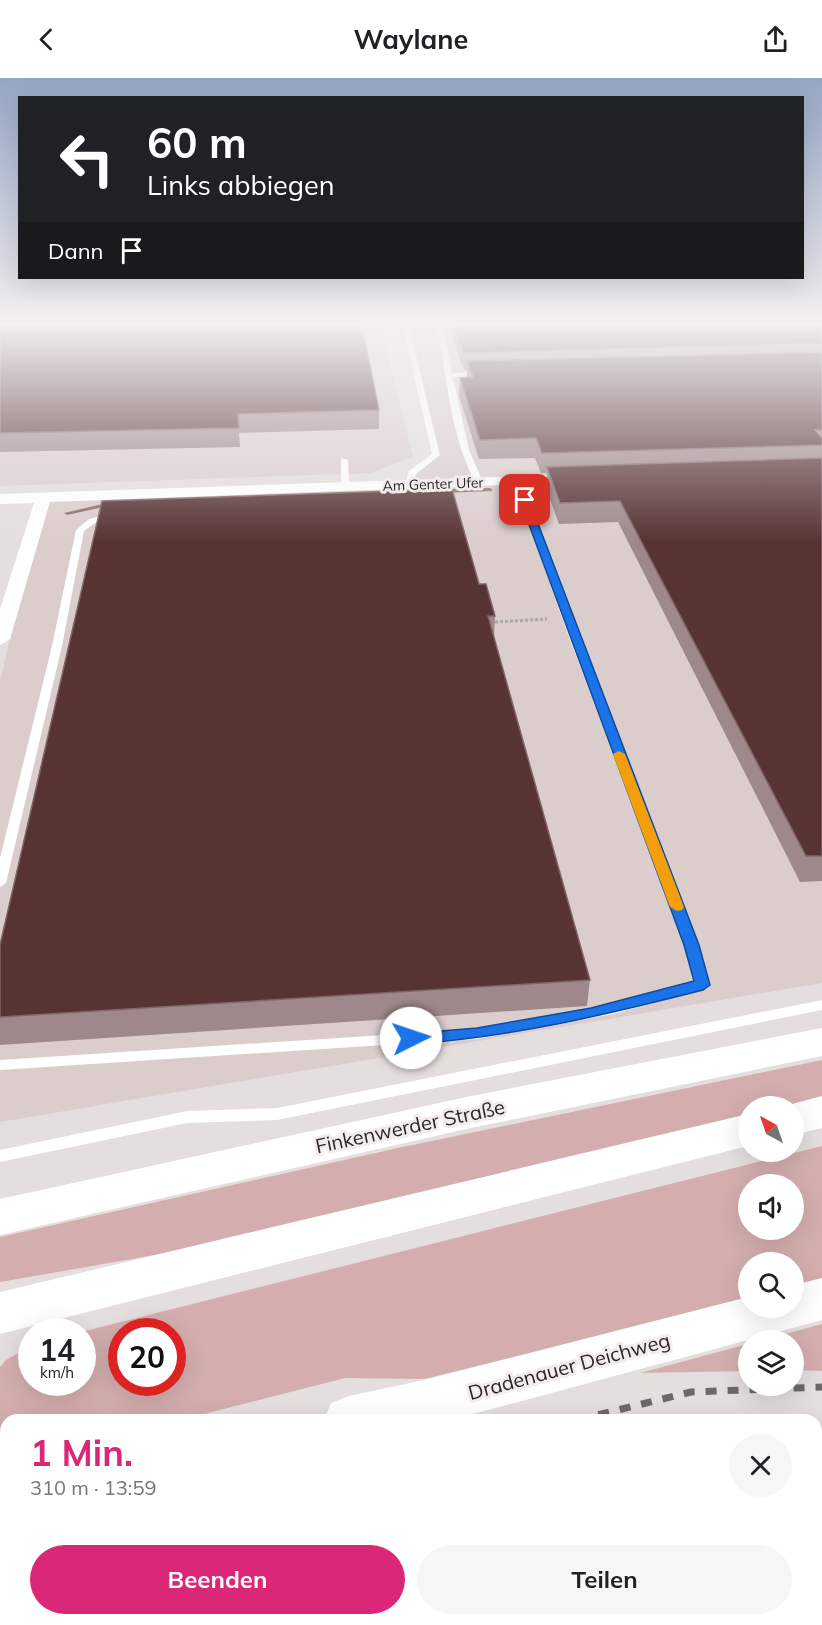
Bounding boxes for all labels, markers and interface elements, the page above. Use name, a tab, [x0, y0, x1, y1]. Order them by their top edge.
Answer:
text: Waylane	[354, 22, 468, 56]
icon: back	[30, 23, 63, 56]
icon: share	[759, 23, 792, 56]
text: 60 m	[147, 116, 247, 169]
icon: left	[48, 120, 126, 198]
text: Links abbiegen	[147, 168, 335, 202]
icon: arrive	[115, 234, 148, 267]
text: Dann	[48, 237, 103, 265]
street label: Am Genter Ufer	[382, 473, 485, 495]
pin	[499, 474, 550, 525]
icon: arrive	[508, 483, 541, 516]
position arrow	[379, 1006, 443, 1070]
street label: Finkenwerder Straße	[313, 1094, 507, 1158]
north arrow	[738, 1096, 804, 1162]
map controls	[738, 1096, 804, 1396]
button: sound	[738, 1174, 804, 1240]
button: search	[738, 1252, 804, 1318]
speed limit sign: 20	[108, 1318, 186, 1396]
street label: Dradenauer Deichweg	[465, 1327, 673, 1405]
button: layers	[738, 1330, 804, 1396]
text: 14	[39, 1331, 75, 1369]
text: km/h	[40, 1363, 74, 1382]
text: 1 Min.	[30, 1430, 133, 1475]
button: close	[729, 1434, 792, 1497]
text: 310 m · 13:59	[30, 1475, 156, 1500]
button: Beenden	[30, 1545, 405, 1614]
button: Teilen	[417, 1545, 792, 1614]

